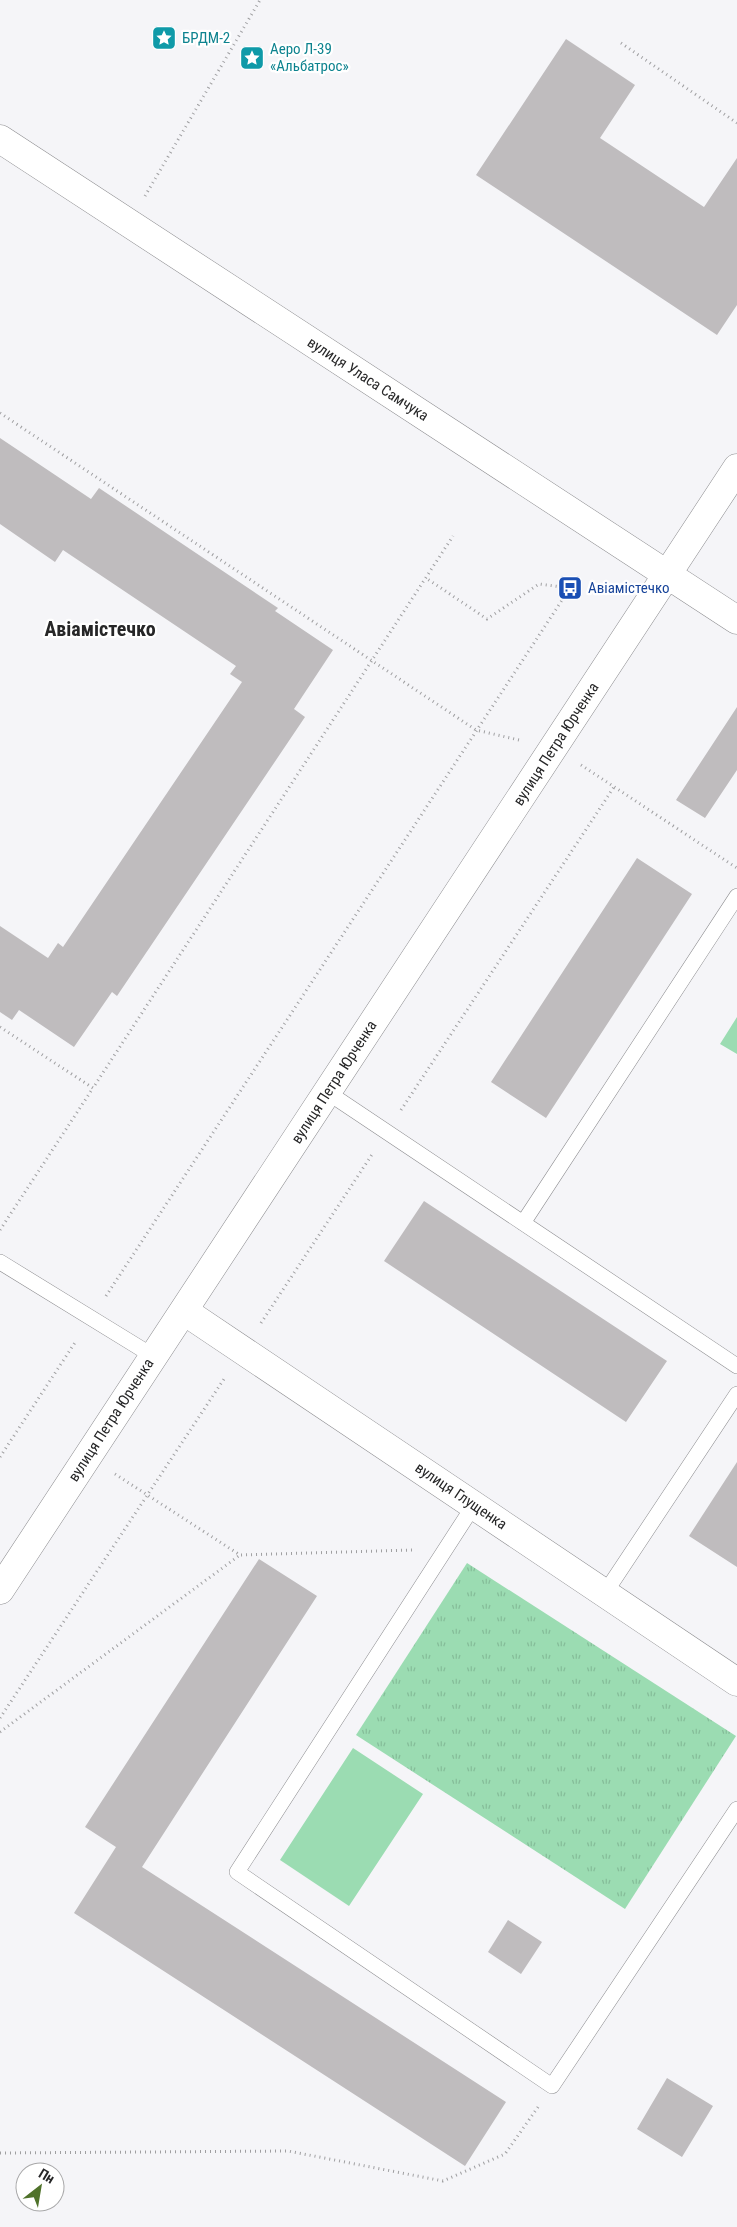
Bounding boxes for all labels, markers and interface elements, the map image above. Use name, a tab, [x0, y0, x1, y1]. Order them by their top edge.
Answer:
place icon: БРДМ-2	[151, 25, 177, 51]
place label: БРДМ-2	[182, 29, 230, 47]
place label: Аеро Л-39 «Альбатрос»	[270, 40, 349, 75]
place icon: Аеро Л-39 «Альбатрос»	[239, 45, 265, 71]
street label: вулиця Уласа Самчука	[304, 333, 432, 425]
bus stop icon: Авіамістечко	[557, 575, 583, 601]
place label: Авіамістечко	[588, 579, 670, 597]
district label: Авіамістечко	[44, 617, 156, 641]
street label: вулиця Петра Юрченка	[509, 679, 603, 809]
street label: вулиця Петра Юрченка	[287, 1017, 381, 1147]
street label: вулиця Петра Юрченка	[64, 1355, 158, 1485]
street label: вулиця Глущенка	[412, 1459, 510, 1533]
north arrow	[15, 2162, 65, 2212]
text: Пн	[36, 2165, 58, 2187]

